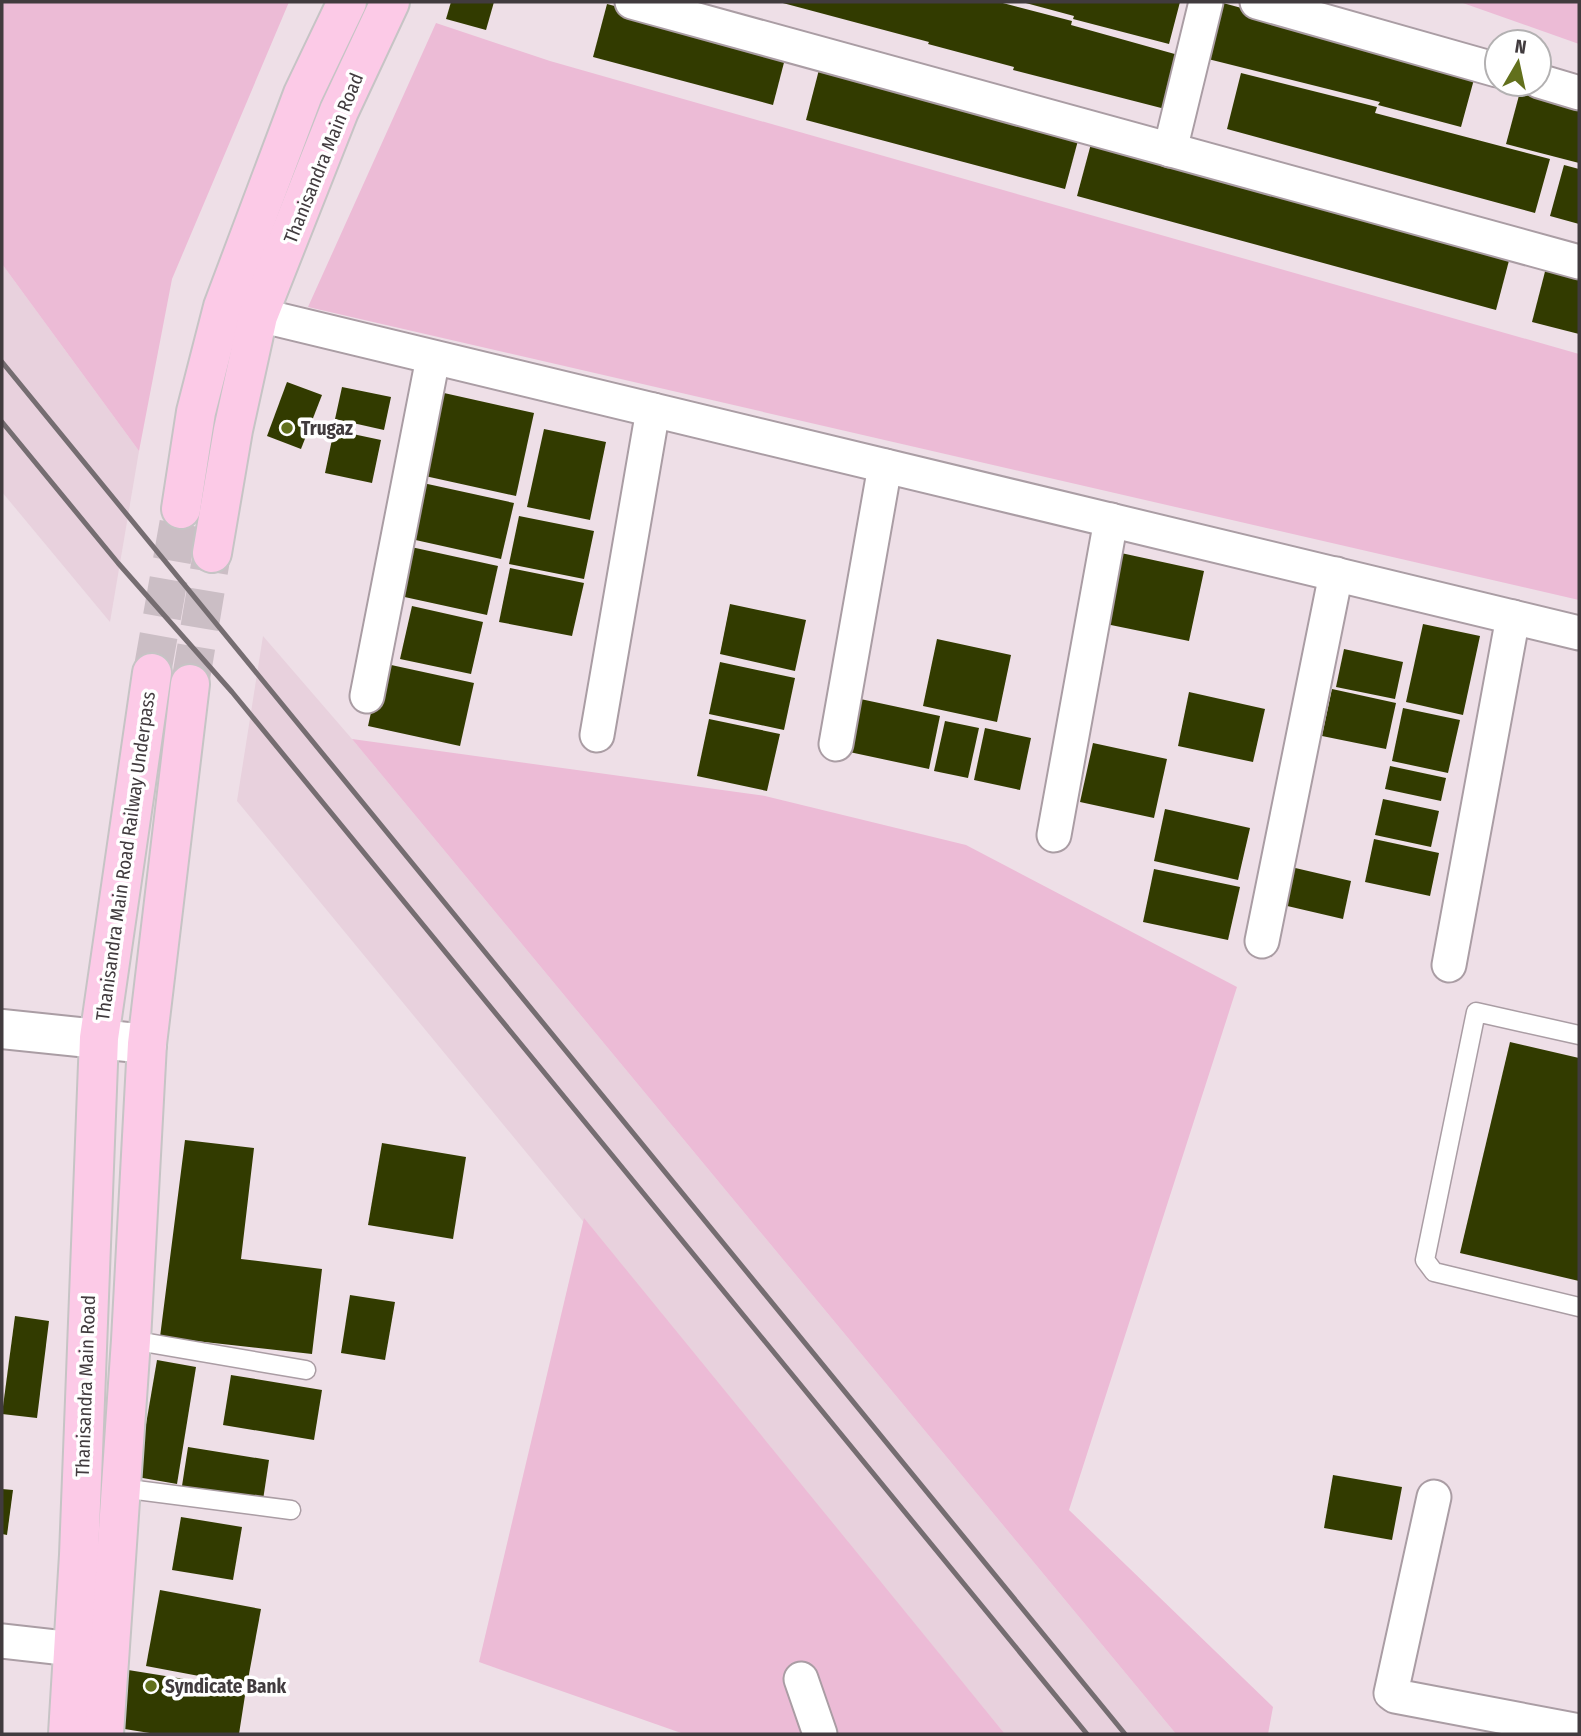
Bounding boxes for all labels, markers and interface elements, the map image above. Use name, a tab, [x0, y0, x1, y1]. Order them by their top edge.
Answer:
north arrow	[1483, 28, 1553, 98]
text: N	[1513, 34, 1528, 59]
street label: Thanisandra Main Road	[279, 70, 368, 247]
place label: Trugaz	[301, 417, 353, 440]
marker: Trugaz	[279, 420, 295, 436]
street label: Thanisandra Main Road Railway Underpass	[91, 690, 160, 1022]
street label: Thanisandra Main Road	[71, 1295, 100, 1477]
place label: Syndicate Bank	[165, 1675, 286, 1698]
marker: Syndicate Bank	[143, 1678, 159, 1694]

